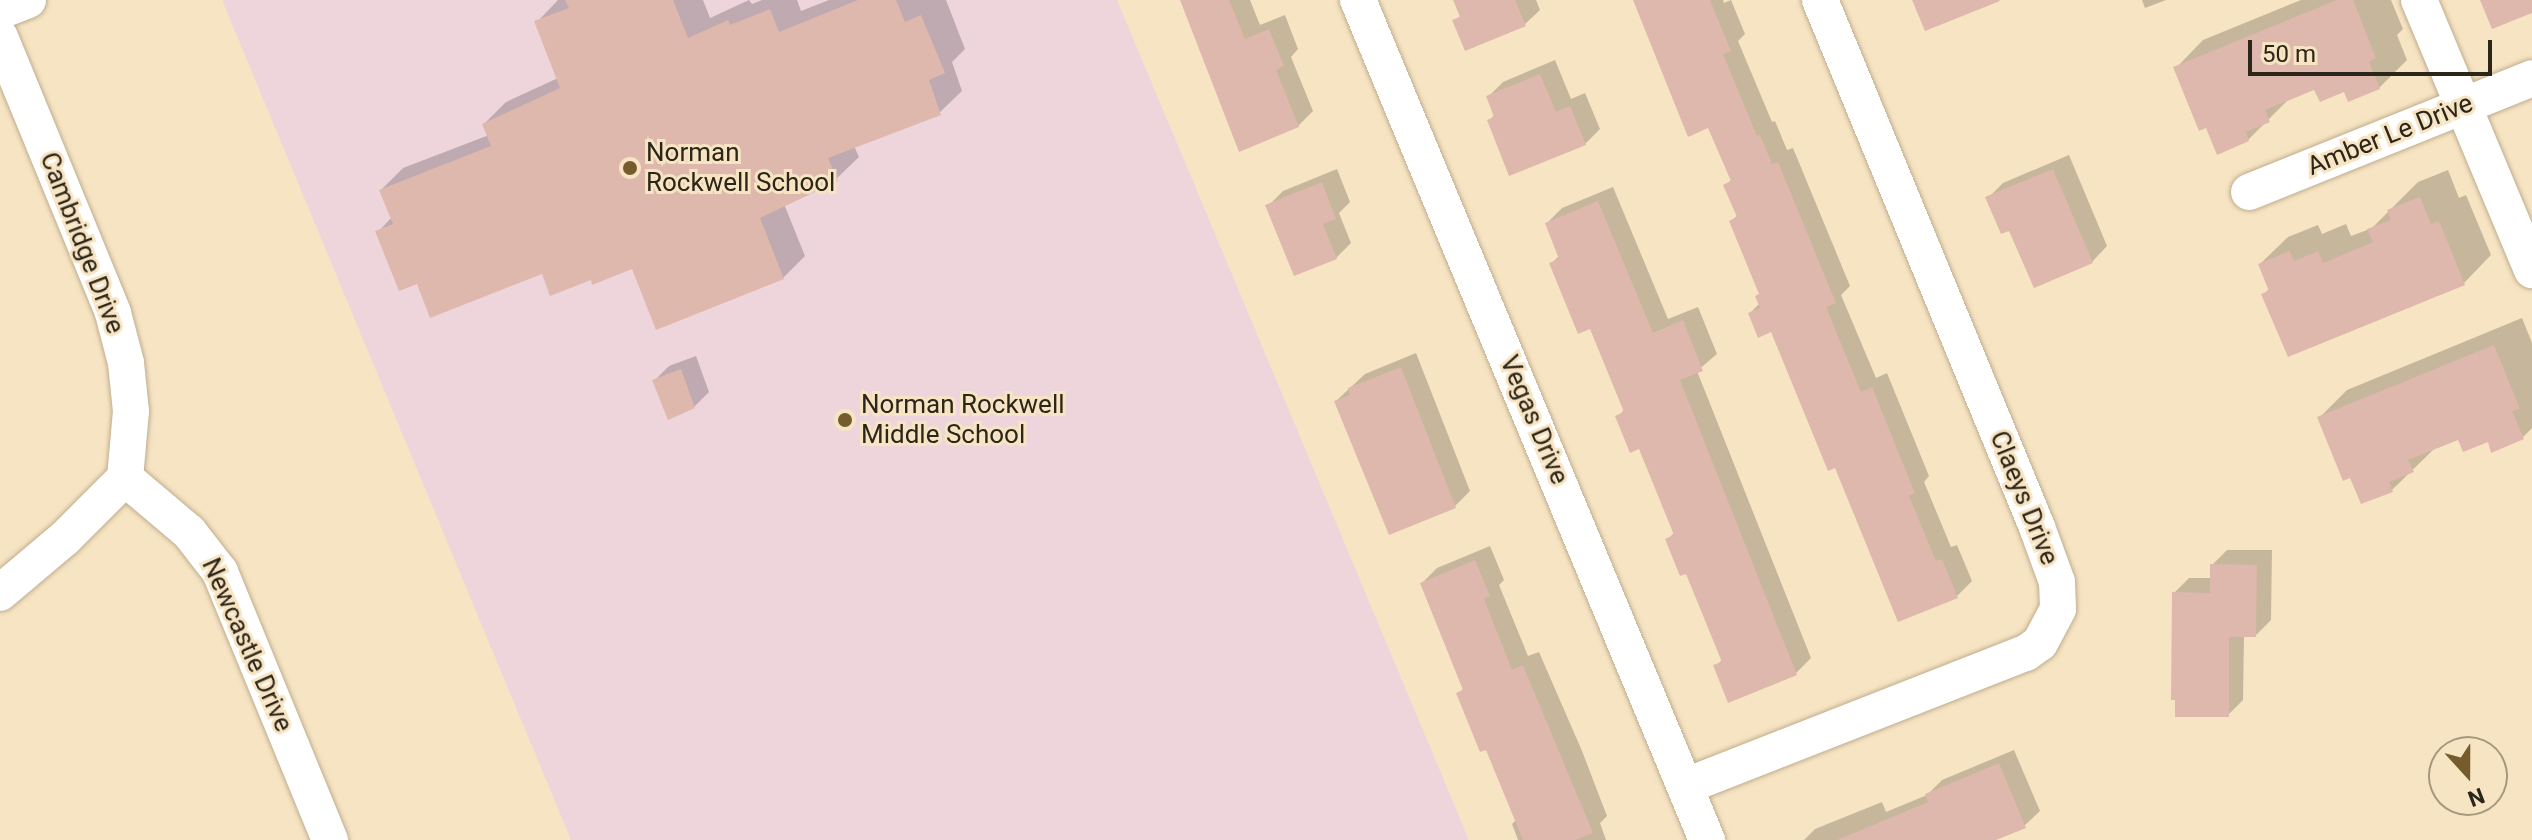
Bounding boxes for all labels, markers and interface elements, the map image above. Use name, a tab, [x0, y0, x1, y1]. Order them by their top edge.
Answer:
scale bar	[2252, 24, 2496, 74]
text: 50 m	[2262, 40, 2316, 68]
street label: Amber Le Drive	[2303, 88, 2477, 182]
place label: Norman Rockwell School	[646, 137, 835, 198]
street label: Cambridge Drive	[33, 148, 131, 338]
marker: Norman Rockwell School	[621, 159, 639, 177]
street label: Vegas Drive	[1493, 351, 1575, 489]
place label: Norman Rockwell Middle School	[861, 389, 1065, 450]
marker: Norman Rockwell Middle School	[836, 411, 854, 429]
street label: Claeys Drive	[1983, 427, 2065, 569]
street label: Newcastle Drive	[195, 553, 299, 737]
north arrow	[2428, 736, 2508, 816]
text: N	[2464, 783, 2488, 811]

